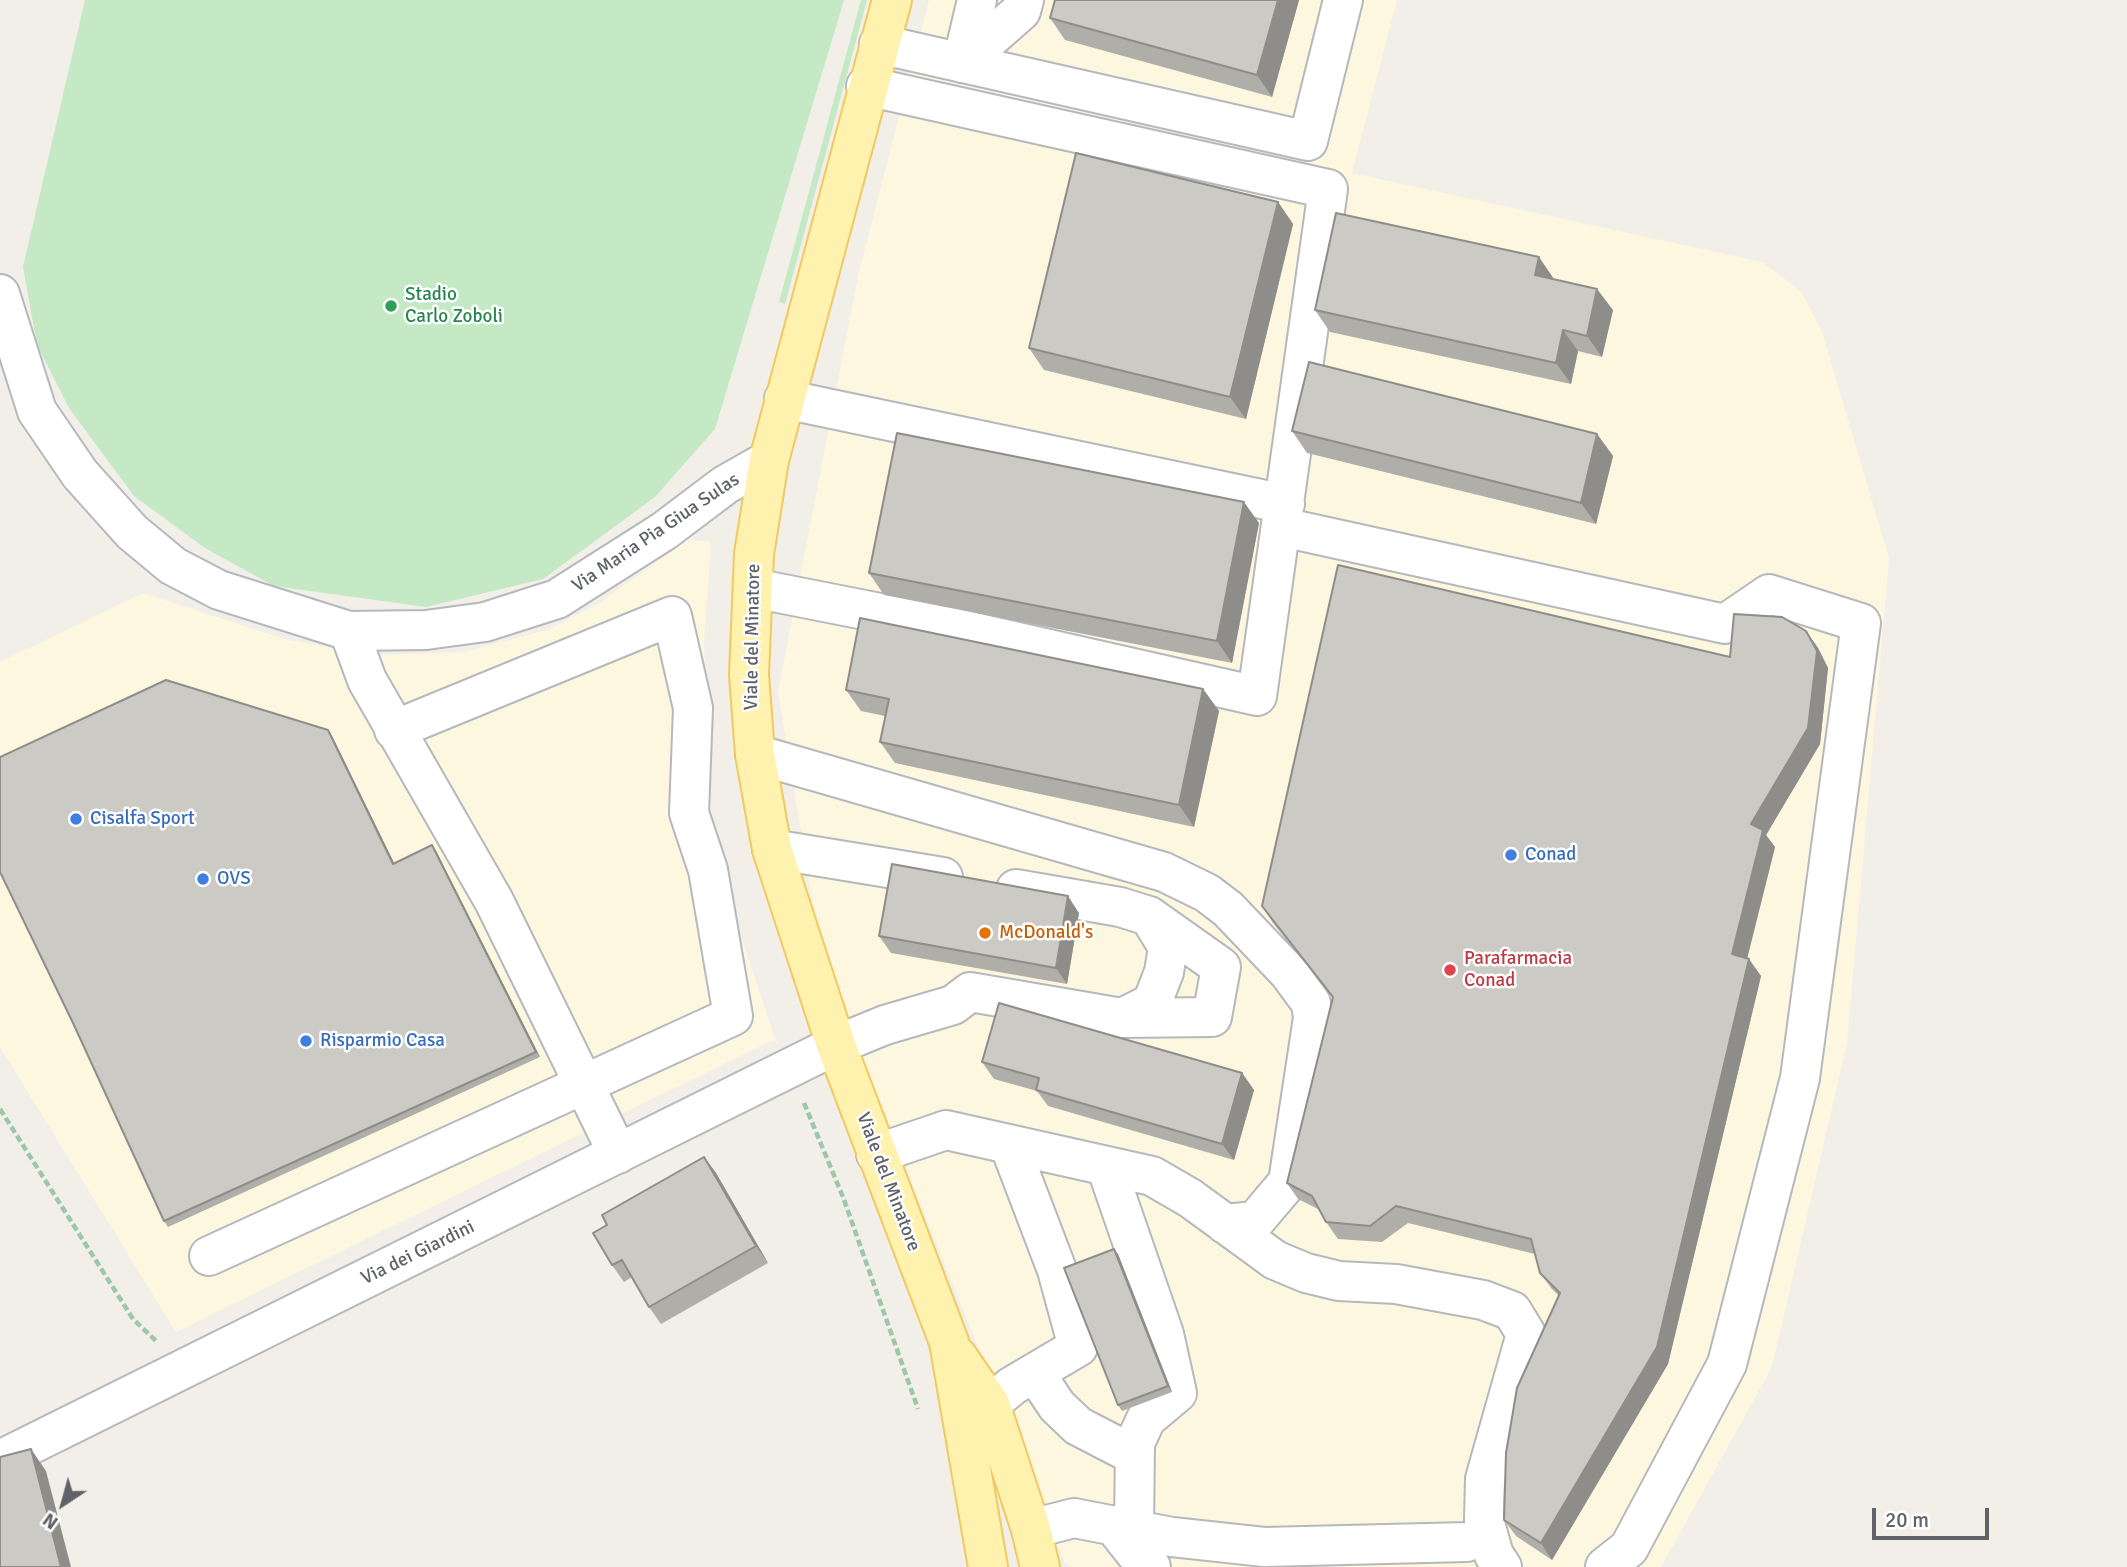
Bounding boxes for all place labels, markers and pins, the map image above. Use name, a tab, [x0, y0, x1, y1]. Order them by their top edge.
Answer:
place label: Stadio Carlo Zoboli	[405, 284, 503, 328]
marker: Stadio Carlo Zoboli	[383, 298, 399, 314]
place label: Cisalfa Sport	[90, 808, 195, 830]
marker: Cisalfa Sport	[68, 811, 84, 827]
place label: Conad	[1525, 844, 1576, 866]
marker: Conad	[1503, 847, 1519, 863]
place label: OVS	[217, 868, 251, 890]
marker: OVS	[195, 871, 211, 887]
place label: McDonald's	[999, 922, 1093, 944]
marker: McDonald's	[977, 925, 993, 941]
place label: Parafarmacia Conad	[1464, 948, 1572, 992]
marker: Parafarmacia Conad	[1442, 962, 1458, 978]
place label: Risparmio Casa	[320, 1030, 445, 1052]
marker: Risparmio Casa	[298, 1033, 314, 1049]

